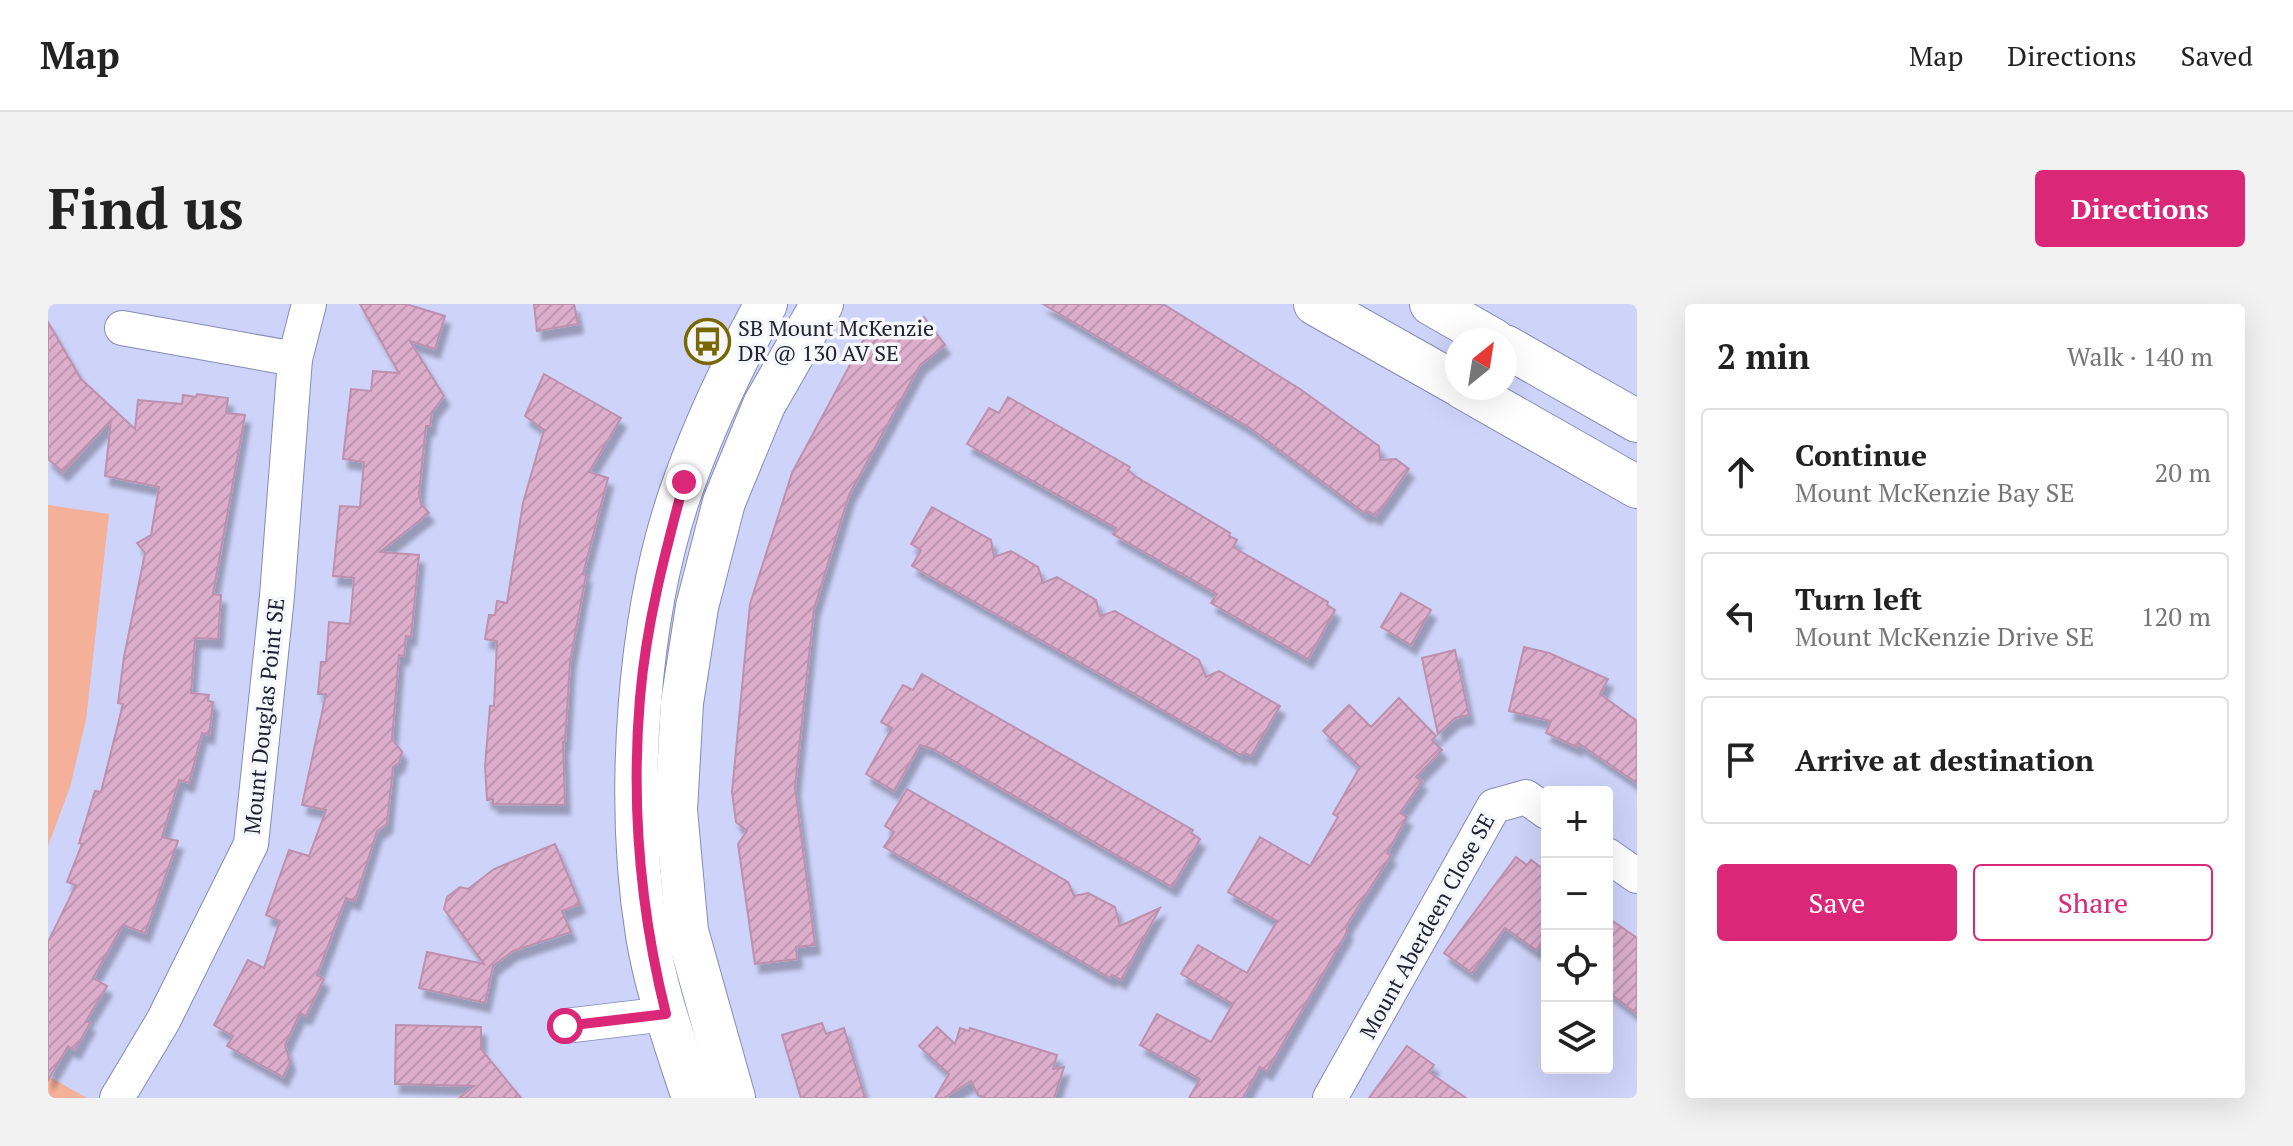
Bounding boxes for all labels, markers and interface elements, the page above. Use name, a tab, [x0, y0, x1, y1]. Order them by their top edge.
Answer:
text: Map	[40, 30, 120, 80]
text: Map	[1909, 37, 1963, 74]
text: Directions	[2007, 37, 2137, 74]
text: Saved	[2181, 37, 2253, 74]
button: Directions	[2035, 170, 2245, 247]
text: Find us	[48, 171, 244, 245]
place label: SB Mount McKenzie DR @ 130 AV SE	[738, 313, 934, 367]
bus stop icon: SB Mount McKenzie DR @ 130 AV SE	[683, 317, 731, 365]
north arrow	[1445, 328, 1517, 400]
text: 2 min	[1717, 334, 1810, 379]
text: Walk · 140 m	[2067, 339, 2213, 373]
text: Continue	[1795, 435, 1927, 475]
icon: ahead	[1719, 450, 1763, 494]
text: 20 m	[2155, 455, 2211, 489]
route end	[666, 464, 702, 500]
text: Mount McKenzie Bay SE	[1795, 475, 2075, 509]
text: Turn left	[1795, 579, 1922, 619]
icon: left	[1719, 594, 1763, 638]
street label: Mount Douglas Point SE	[237, 596, 290, 836]
text: 120 m	[2141, 599, 2211, 633]
text: Mount McKenzie Drive SE	[1795, 619, 2094, 653]
icon: arrive	[1719, 738, 1763, 782]
text: Arrive at destination	[1795, 740, 2094, 780]
map controls	[1541, 786, 1613, 1074]
button: +	[1541, 786, 1613, 858]
street label: Mount Aberdeen Close SE	[1353, 808, 1501, 1043]
button: −	[1541, 858, 1613, 930]
button: Save	[1717, 864, 1957, 941]
button: Share	[1973, 864, 2213, 941]
button: locate	[1541, 930, 1613, 1002]
button: layers	[1541, 1002, 1613, 1074]
route start	[547, 1008, 583, 1044]

